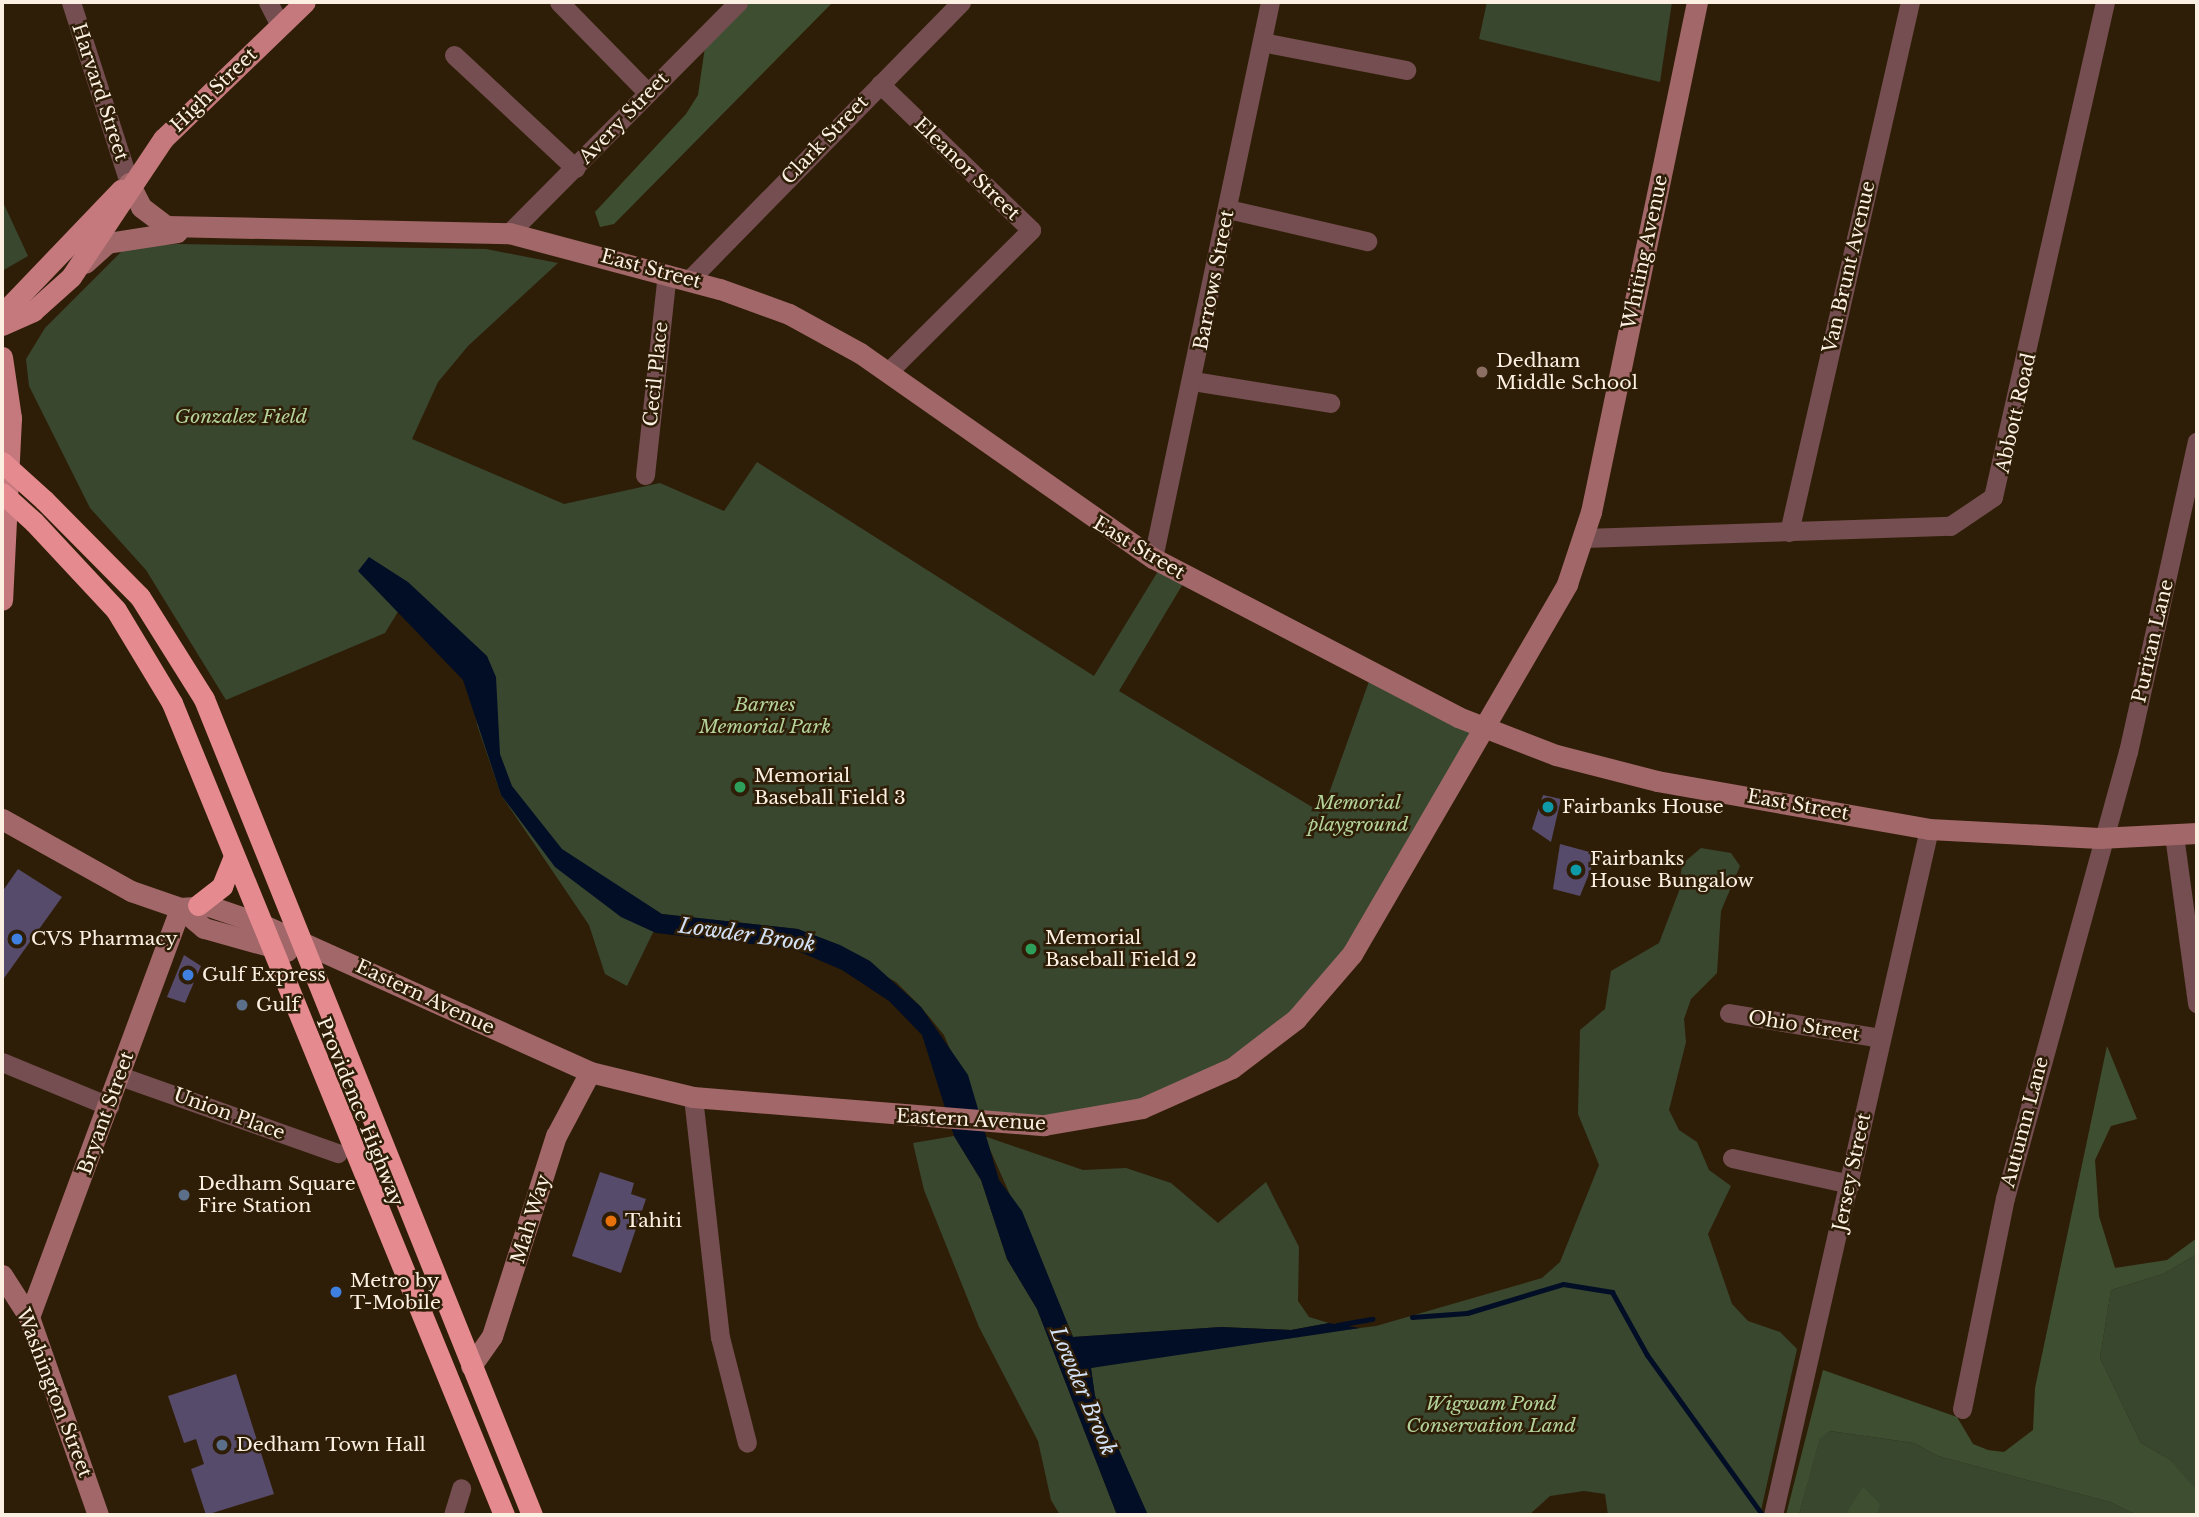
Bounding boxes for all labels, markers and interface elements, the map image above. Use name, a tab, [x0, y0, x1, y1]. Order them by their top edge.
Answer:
street label: Harvard Street	[67, 20, 133, 164]
street label: High Street	[166, 43, 262, 137]
street label: Avery Street	[574, 67, 674, 169]
street label: Clark Street	[777, 91, 873, 189]
street label: Eleanor Street	[909, 113, 1025, 225]
street label: Whiting Avenue	[1617, 172, 1673, 332]
street label: Van Brunt Avenue	[1818, 178, 1880, 356]
street label: Barrows Street	[1189, 208, 1239, 352]
street label: East Street	[598, 245, 704, 293]
street label: Cecil Place	[639, 320, 673, 428]
place label: Dedham Middle School	[1496, 350, 1638, 394]
street label: Abbott Road	[1991, 351, 2041, 475]
marker: Dedham Middle School	[1474, 364, 1490, 380]
park label: Gonzalez Field	[175, 406, 307, 428]
street label: East Street	[1089, 512, 1189, 584]
street label: Puritan Lane	[2128, 577, 2178, 705]
park label: Barnes Memorial Park	[699, 694, 831, 738]
place label: Memorial Baseball Field 3	[754, 765, 906, 809]
marker: Memorial Baseball Field 3	[732, 779, 748, 795]
street label: East Street	[1745, 785, 1851, 825]
park label: Memorial playground	[1308, 792, 1408, 836]
place label: Fairbanks House	[1562, 796, 1724, 818]
marker: Fairbanks House	[1540, 799, 1556, 815]
place label: Fairbanks House Bungalow	[1590, 848, 1754, 892]
marker: Fairbanks House Bungalow	[1568, 862, 1584, 878]
water label: Lowder Brook	[677, 913, 817, 957]
place label: Memorial Baseball Field 2	[1045, 927, 1197, 971]
place label: CVS Pharmacy	[31, 928, 178, 950]
marker: CVS Pharmacy	[9, 931, 25, 947]
marker: Memorial Baseball Field 2	[1023, 941, 1039, 957]
street label: Eastern Avenue	[352, 955, 498, 1039]
place label: Gulf Express	[202, 964, 326, 986]
marker: Gulf Express	[180, 967, 196, 983]
place label: Gulf	[256, 994, 299, 1016]
marker: Gulf	[234, 997, 250, 1013]
street label: Ohio Street	[1747, 1006, 1861, 1046]
street label: Providence Highway	[312, 1014, 408, 1210]
street label: Bryant Street	[73, 1048, 139, 1178]
street label: Autumn Lane	[1997, 1054, 2053, 1190]
street label: Union Place	[170, 1083, 288, 1145]
street label: Eastern Avenue	[895, 1105, 1047, 1135]
street label: Jersey Street	[1828, 1110, 1876, 1234]
street label: Mah Way	[507, 1171, 555, 1267]
place label: Dedham Square Fire Station	[198, 1173, 356, 1217]
marker: Dedham Square Fire Station	[176, 1187, 192, 1203]
place label: Tahiti	[625, 1210, 682, 1232]
marker: Tahiti	[603, 1213, 619, 1229]
place label: Metro by T-Mobile	[350, 1270, 441, 1314]
marker: Metro by T-Mobile	[328, 1284, 344, 1300]
street label: Washington Street	[11, 1305, 97, 1481]
water label: Lowder Brook	[1044, 1322, 1122, 1460]
park label: Wigwam Pond Conservation Land	[1406, 1393, 1576, 1437]
place label: Dedham Town Hall	[236, 1434, 426, 1456]
marker: Dedham Town Hall	[214, 1437, 230, 1453]

